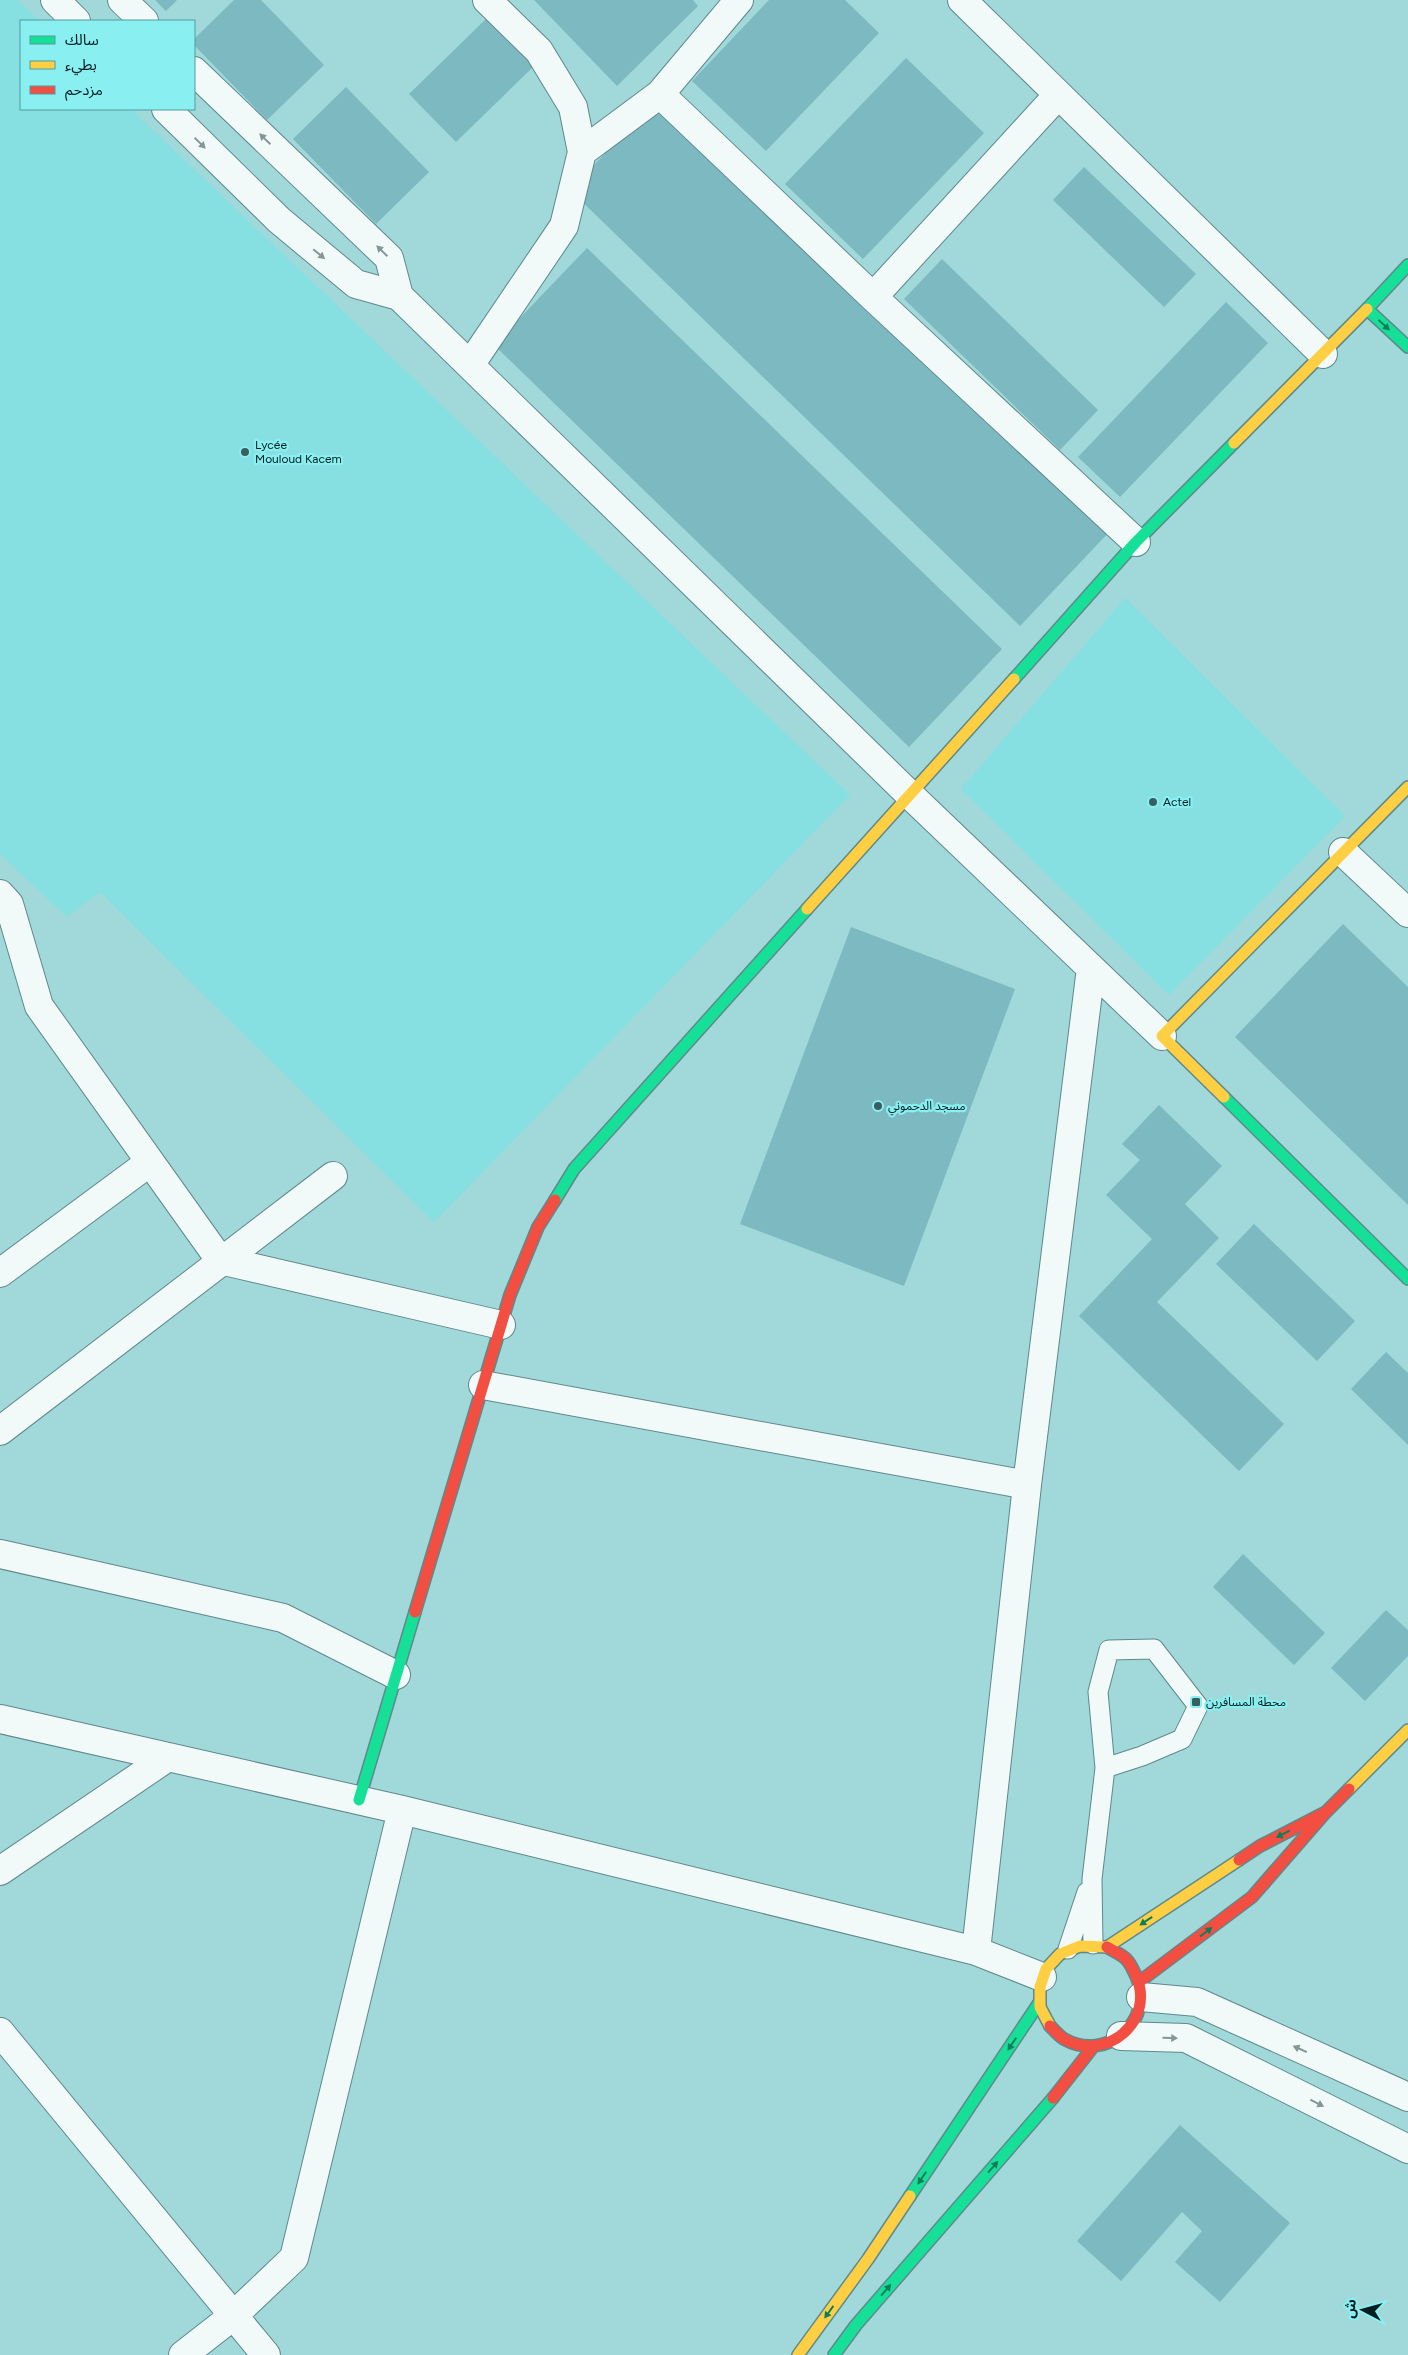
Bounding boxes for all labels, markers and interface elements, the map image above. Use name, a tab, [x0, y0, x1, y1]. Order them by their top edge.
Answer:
legend	[20, 20, 195, 110]
text: سالك	[65, 31, 99, 49]
text: بطيء	[65, 56, 97, 76]
text: مزدحم	[65, 81, 103, 101]
one-way arrow	[259, 133, 271, 145]
one-way arrow	[194, 137, 206, 149]
one-way arrow	[377, 245, 389, 257]
one-way arrow	[313, 248, 326, 259]
one-way arrow	[1377, 319, 1389, 331]
place label: Lycée Mouloud Kacem	[255, 438, 342, 466]
marker: Lycée Mouloud Kacem	[239, 446, 251, 458]
place label: Actel	[1163, 795, 1191, 809]
marker: Actel	[1147, 796, 1159, 808]
place label: مسجد الدحموني	[888, 1099, 966, 1116]
marker: مسجد الدحموني	[872, 1100, 884, 1112]
place label: محطة المسافرين	[1206, 1695, 1286, 1709]
marker: محطة المسافرين	[1190, 1696, 1202, 1708]
one-way arrow	[1275, 1830, 1290, 1838]
one-way arrow	[1139, 1917, 1152, 1926]
one-way arrow	[1199, 1926, 1212, 1937]
one-way arrow	[1162, 2034, 1178, 2042]
one-way arrow	[1007, 2037, 1017, 2050]
one-way arrow	[1293, 2044, 1307, 2052]
one-way arrow	[1309, 2099, 1324, 2107]
one-way arrow	[987, 2162, 999, 2174]
one-way arrow	[917, 2172, 926, 2185]
one-way arrow	[880, 2284, 892, 2296]
north arrow	[1338, 2285, 1388, 2335]
text: ش	[1341, 2298, 1360, 2319]
one-way arrow	[824, 2305, 834, 2319]

